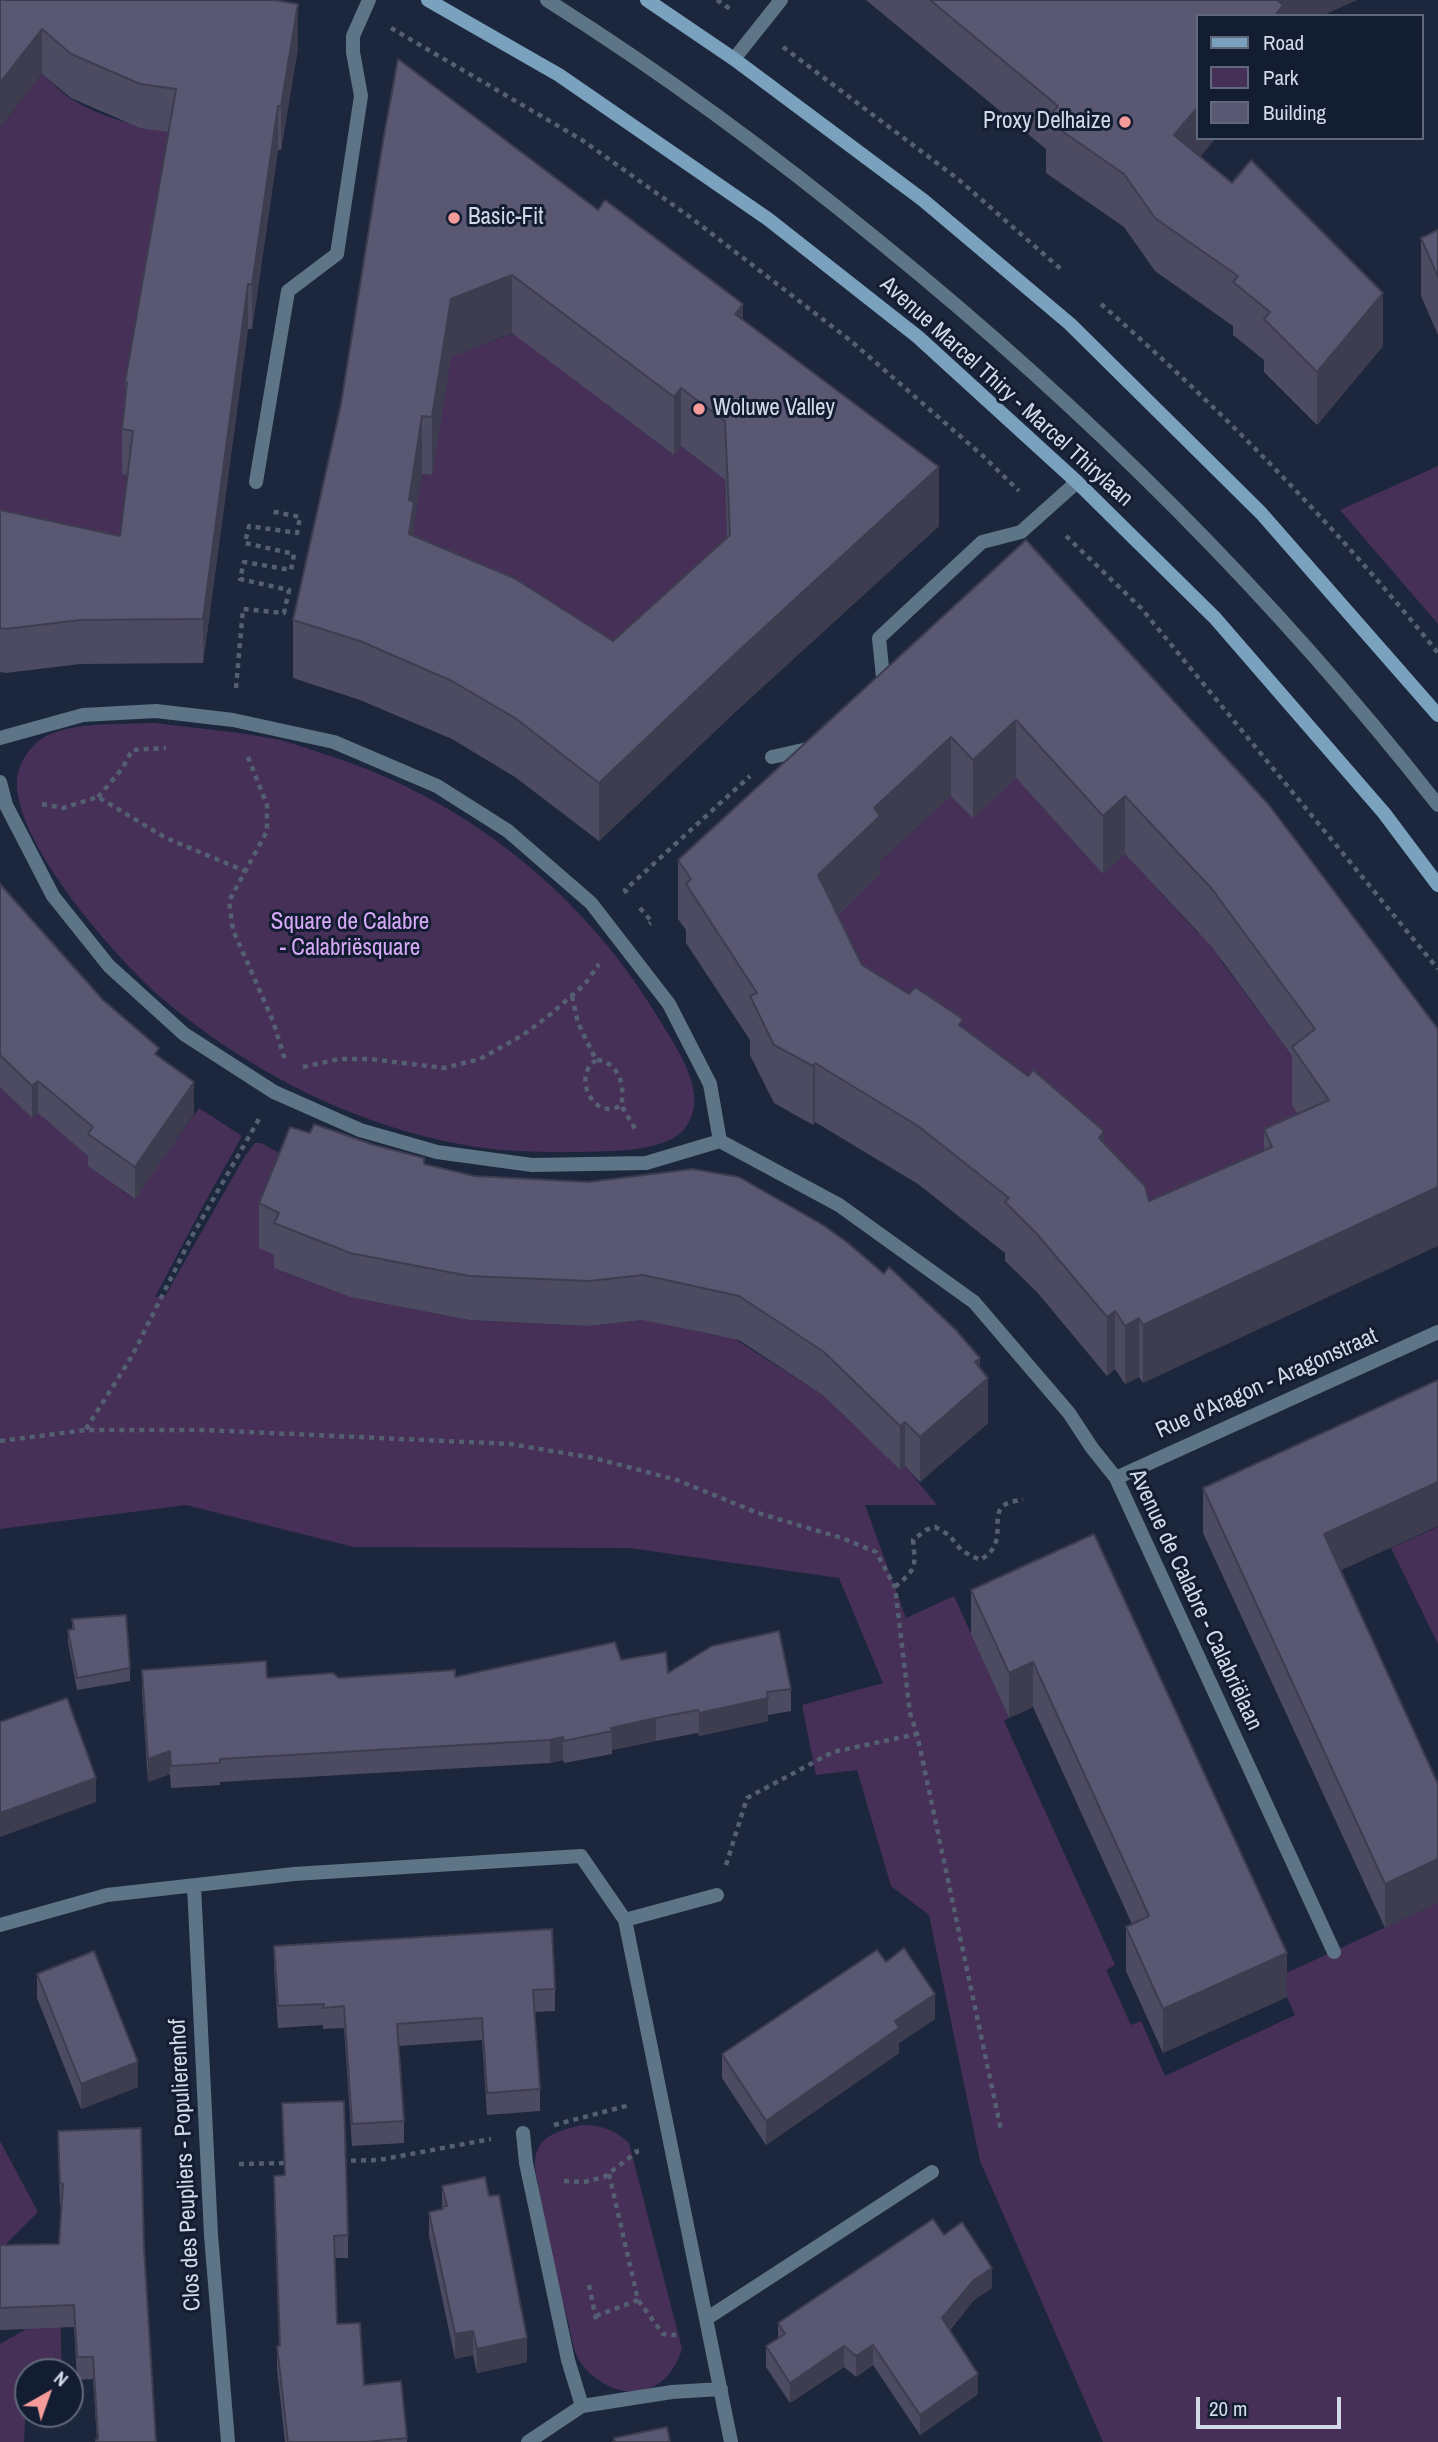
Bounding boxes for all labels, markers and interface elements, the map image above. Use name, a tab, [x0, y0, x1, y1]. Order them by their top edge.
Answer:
legend	[1196, 14, 1424, 140]
text: Road	[1263, 28, 1304, 57]
text: Park	[1263, 63, 1298, 92]
text: Building	[1263, 98, 1326, 127]
place label: Proxy Delhaize	[983, 108, 1111, 136]
marker: Proxy Delhaize	[1117, 114, 1133, 130]
place label: Basic-Fit	[468, 204, 543, 232]
marker: Basic-Fit	[446, 210, 462, 226]
street label: Avenue Marcel Thiry - Marcel Thirylaan	[874, 271, 1138, 513]
place label: Woluwe Valley	[713, 395, 835, 423]
marker: Woluwe Valley	[691, 401, 707, 417]
park label: Square de Calabre - Calabriësquare	[271, 909, 429, 963]
street label: Rue d'Aragon - Aragonstraat	[1152, 1323, 1382, 1445]
street label: Avenue de Calabre - Calabriëlaan	[1122, 1465, 1268, 1735]
street label: Clos des Peupliers - Populierenhof	[165, 2018, 207, 2312]
north arrow	[14, 2358, 84, 2428]
text: N	[49, 2365, 74, 2392]
scale bar	[1200, 2382, 1345, 2426]
text: 20 m	[1209, 2394, 1247, 2423]

